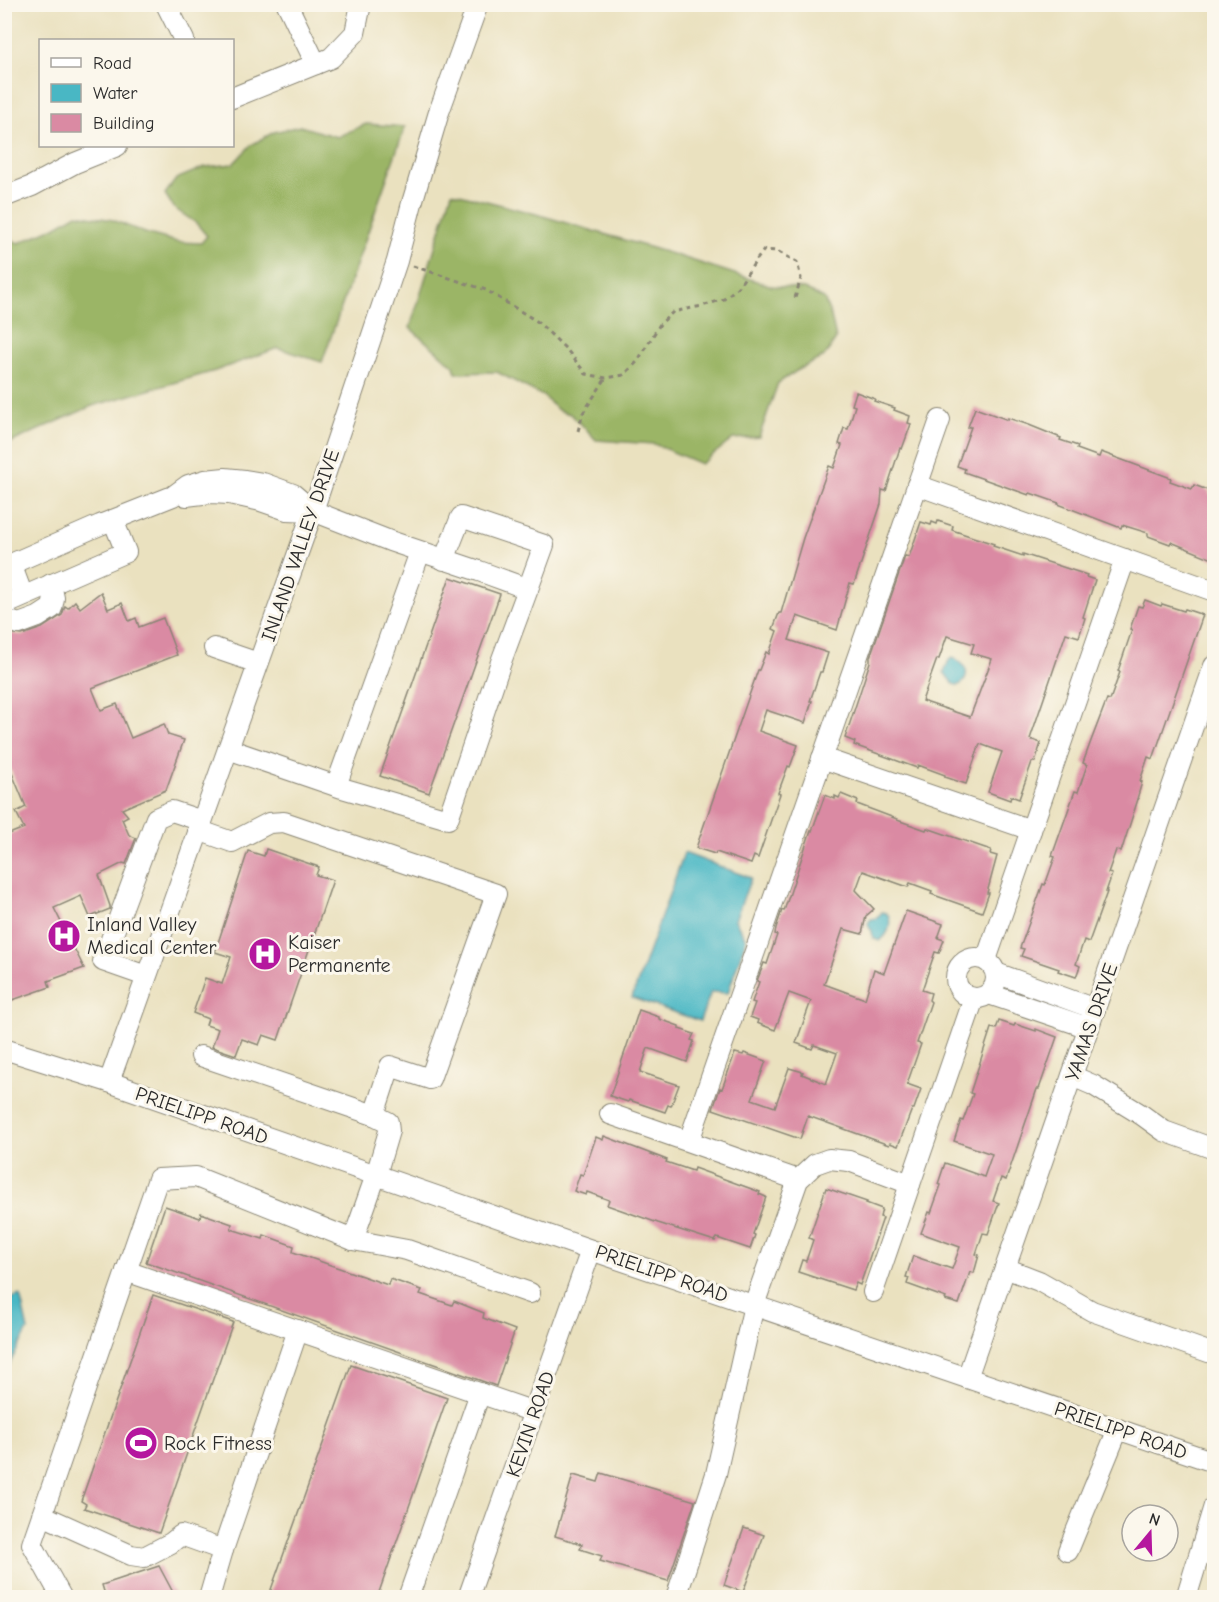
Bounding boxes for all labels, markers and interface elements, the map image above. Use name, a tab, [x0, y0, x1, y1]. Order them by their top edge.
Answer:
legend	[39, 39, 234, 147]
text: Road	[93, 53, 132, 74]
text: Water	[93, 83, 138, 104]
text: Building	[93, 113, 155, 134]
street label: INLAND VALLEY DRIVE	[257, 446, 344, 644]
place label: Inland Valley Medical Center	[87, 913, 216, 959]
hospital icon: Inland Valley Medical Center	[46, 918, 82, 954]
place label: Kaiser Permanente	[288, 931, 390, 977]
hospital icon: Kaiser Permanente	[247, 936, 283, 972]
street label: YAMAS DRIVE	[1061, 960, 1122, 1084]
street label: PRIELIPP ROAD	[132, 1082, 271, 1149]
street label: PRIELIPP ROAD	[592, 1240, 731, 1307]
street label: KEVIN ROAD	[502, 1368, 559, 1480]
street label: PRIELIPP ROAD	[1051, 1397, 1190, 1464]
sports icon: Rock Fitness	[123, 1425, 159, 1461]
place label: Rock Fitness	[164, 1432, 272, 1455]
north arrow	[1120, 1503, 1180, 1563]
text: N	[1147, 1510, 1162, 1530]

